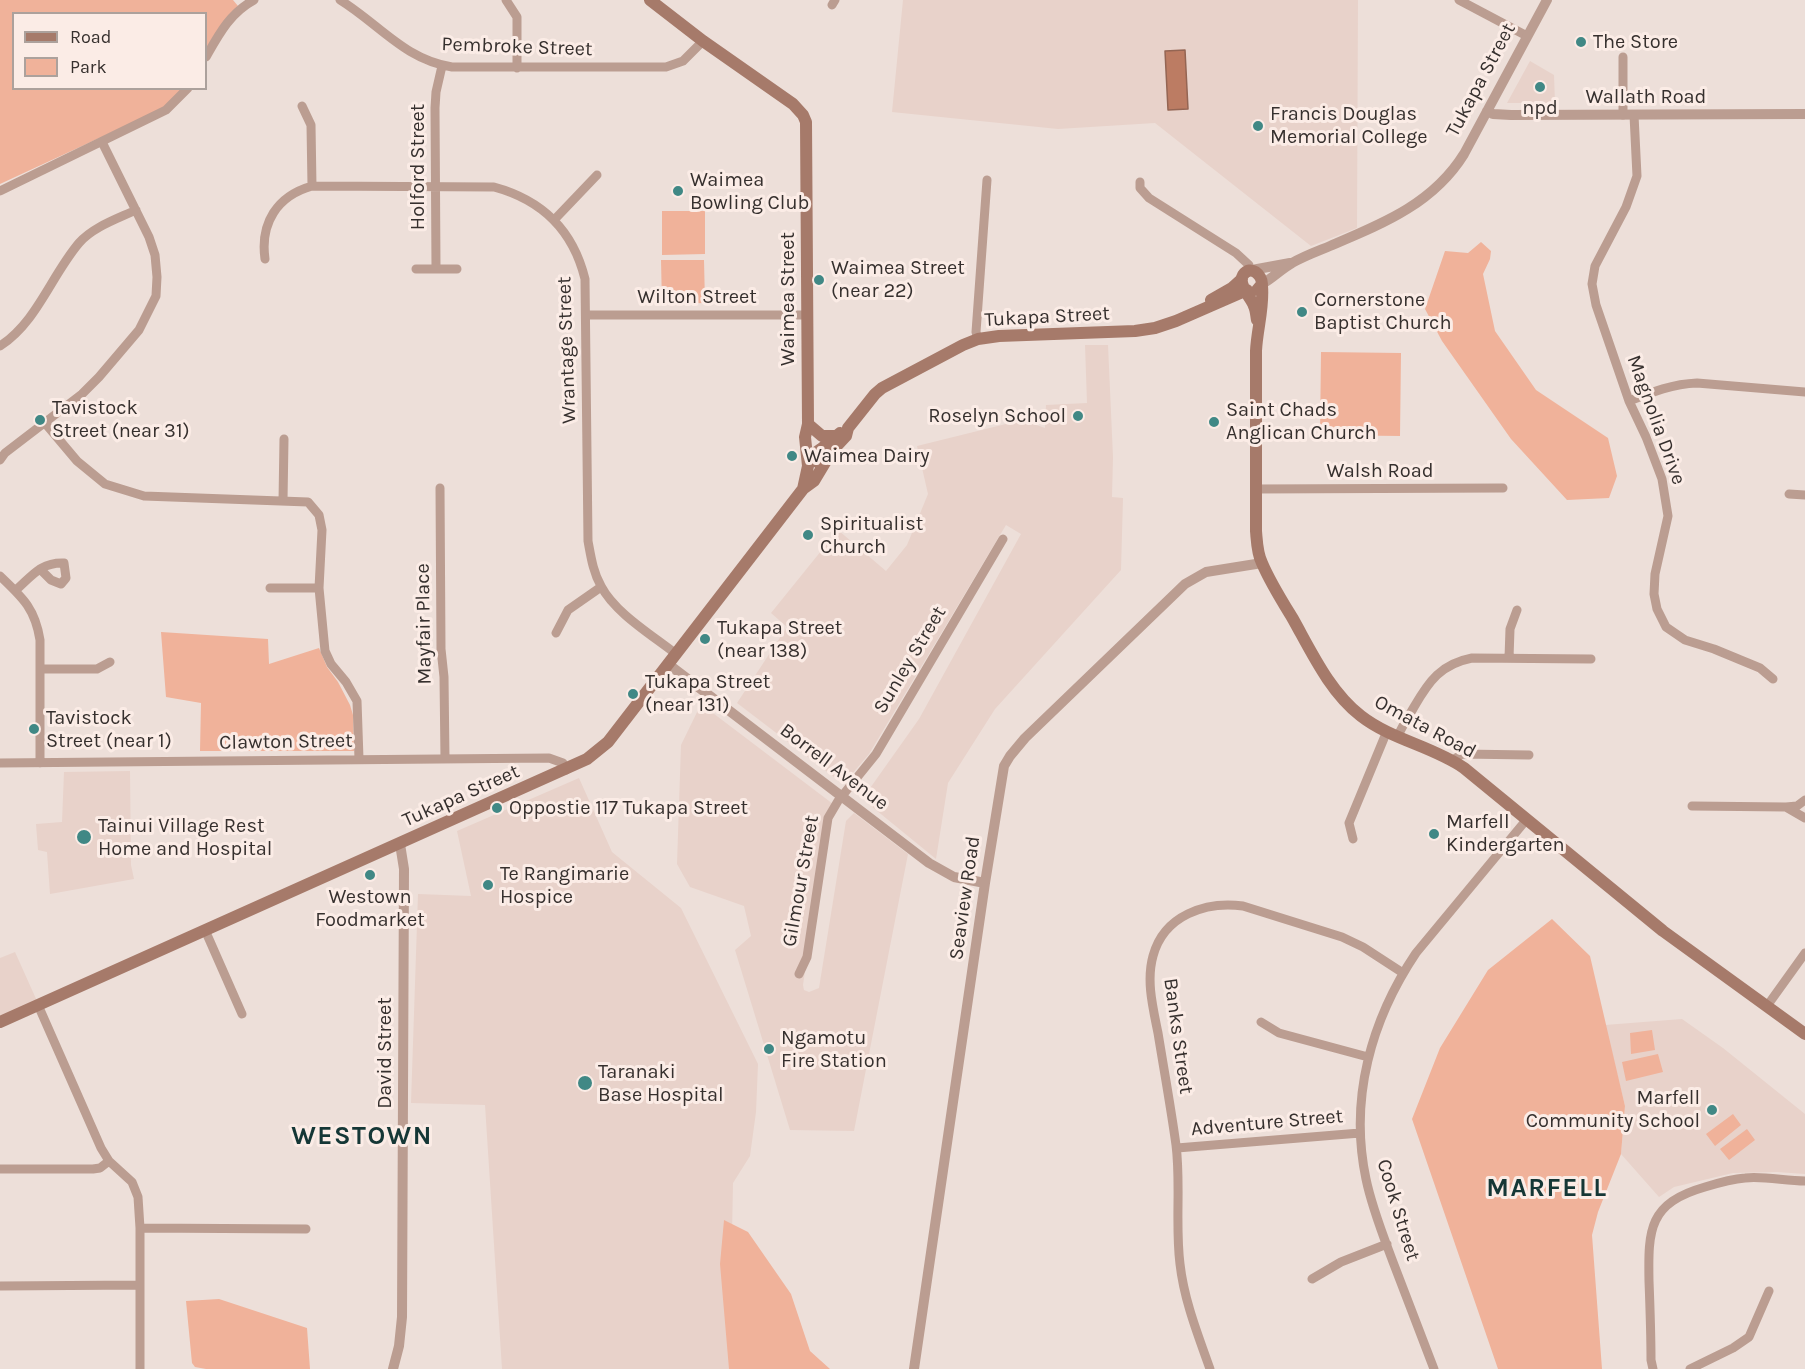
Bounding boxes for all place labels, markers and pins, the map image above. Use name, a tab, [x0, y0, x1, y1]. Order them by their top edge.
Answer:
place label: The Store	[1593, 30, 1678, 54]
marker: The Store	[1574, 35, 1588, 49]
marker: npd	[1533, 80, 1547, 94]
place label: npd	[1522, 96, 1558, 120]
place label: Francis Douglas Memorial College	[1270, 102, 1428, 149]
marker: Francis Douglas Memorial College	[1251, 119, 1265, 133]
place label: Waimea Bowling Club	[690, 168, 809, 215]
marker: Waimea Bowling Club	[671, 184, 685, 198]
place label: Waimea Street (near 22)	[831, 256, 965, 303]
marker: Waimea Street (near 22)	[812, 273, 826, 287]
place label: Cornerstone Baptist Church	[1314, 288, 1451, 335]
marker: Cornerstone Baptist Church	[1295, 305, 1309, 319]
place label: Tavistock Street (near 31)	[52, 396, 190, 443]
place label: Saint Chads Anglican Church	[1226, 398, 1377, 445]
place label: Roselyn School	[928, 404, 1066, 428]
marker: Roselyn School	[1071, 409, 1085, 423]
marker: Tavistock Street (near 31)	[33, 413, 47, 427]
marker: Saint Chads Anglican Church	[1207, 415, 1221, 429]
place label: Waimea Dairy	[804, 444, 930, 468]
marker: Waimea Dairy	[785, 449, 799, 463]
place label: Spiritualist Church	[820, 512, 923, 559]
marker: Spiritualist Church	[801, 528, 815, 542]
place label: Tukapa Street (near 138)	[717, 616, 842, 663]
marker: Tukapa Street (near 138)	[698, 632, 712, 646]
place label: Tukapa Street (near 131)	[645, 670, 770, 717]
marker: Tukapa Street (near 131)	[626, 687, 640, 701]
place label: Tavistock Street (near 1)	[46, 706, 172, 753]
marker: Tavistock Street (near 1)	[27, 722, 41, 736]
place label: Oppostie 117 Tukapa Street	[509, 796, 748, 820]
marker: Oppostie 117 Tukapa Street	[490, 801, 504, 815]
place label: Marfell Kindergarten	[1446, 810, 1565, 857]
place label: Tainui Village Rest Home and Hospital	[98, 814, 272, 861]
marker: Marfell Kindergarten	[1427, 827, 1441, 841]
marker: Tainui Village Rest Home and Hospital	[75, 828, 93, 846]
place label: Te Rangimarie Hospice	[500, 862, 629, 909]
marker: Westown Foodmarket	[363, 868, 377, 882]
marker: Te Rangimarie Hospice	[481, 878, 495, 892]
place label: Westown Foodmarket	[315, 885, 425, 932]
place label: Ngamotu Fire Station	[781, 1026, 887, 1073]
marker: Ngamotu Fire Station	[762, 1042, 776, 1056]
place label: Taranaki Base Hospital	[598, 1060, 724, 1107]
marker: Taranaki Base Hospital	[576, 1074, 594, 1092]
place label: Marfell Community School	[1526, 1086, 1700, 1133]
marker: Marfell Community School	[1705, 1103, 1719, 1117]

